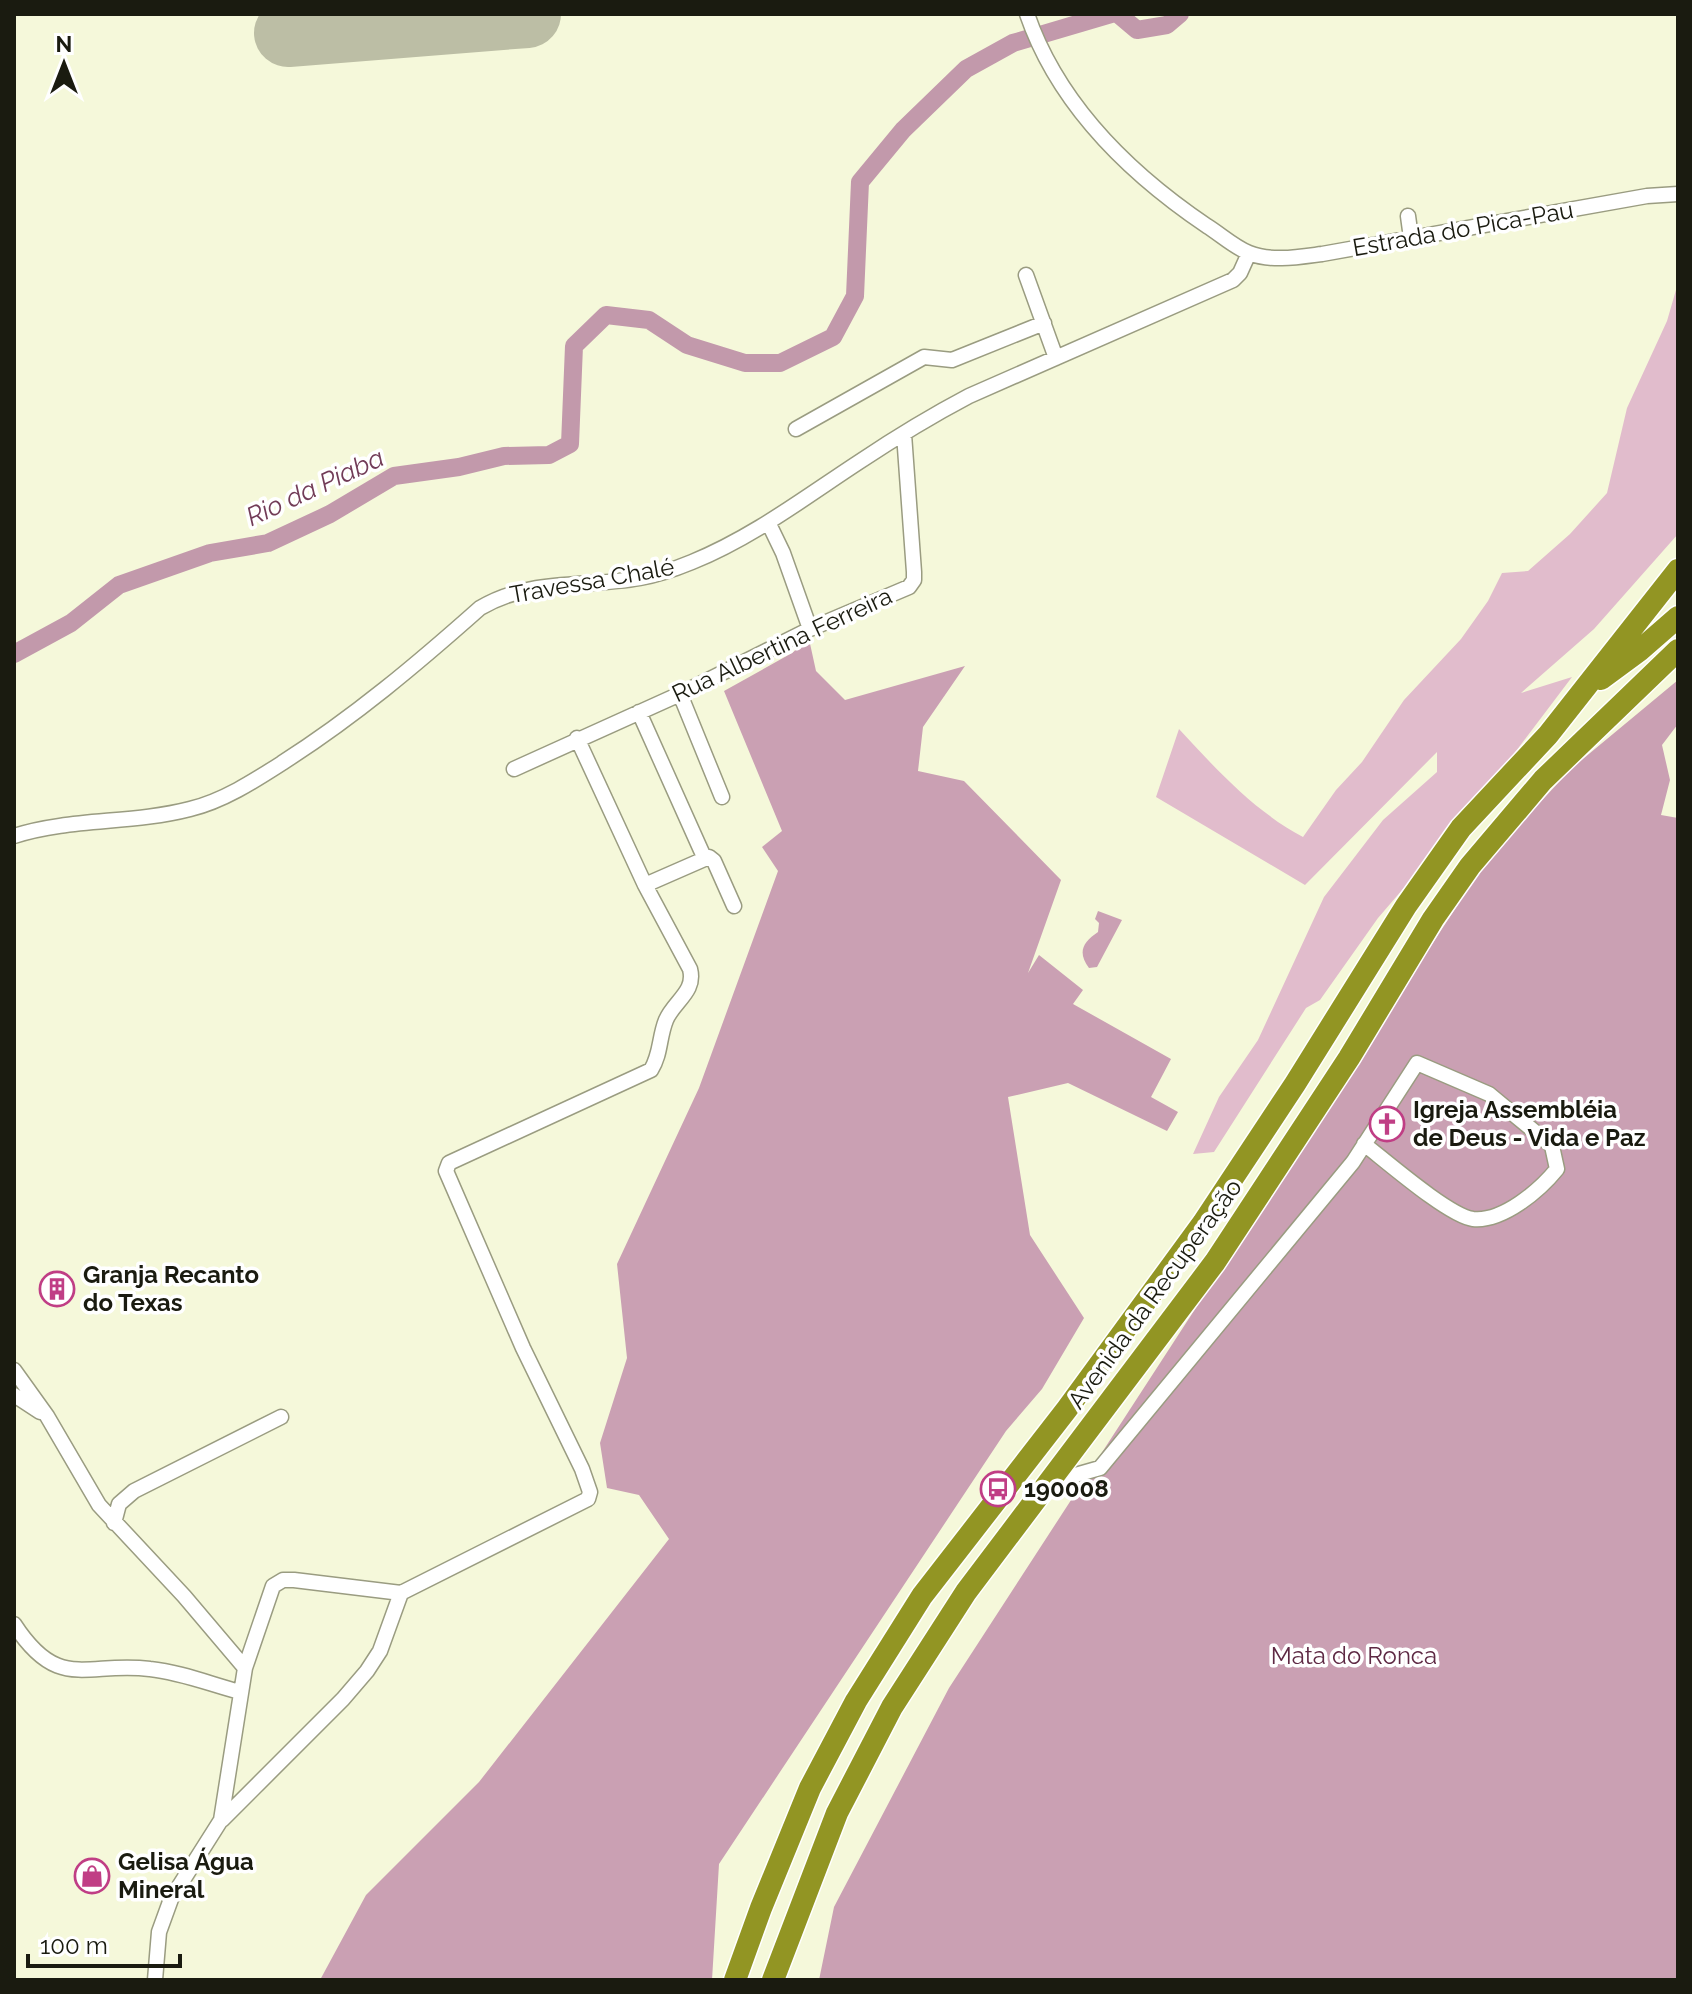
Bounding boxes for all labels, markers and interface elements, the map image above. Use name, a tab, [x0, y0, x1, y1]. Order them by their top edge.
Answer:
north arrow	[24, 24, 104, 104]
text: N	[56, 31, 72, 57]
street label: Estrada do Pica-Pau	[1350, 195, 1576, 262]
water label: Rio da Piaba	[241, 442, 389, 532]
street label: Travessa Chalé	[507, 552, 676, 609]
street label: Rua Albertina Ferreira	[667, 581, 896, 708]
place label: Igreja Assembléia de Deus - Vida e Paz	[1413, 1095, 1646, 1152]
church icon: Igreja Assembléia de Deus - Vida e Paz	[1368, 1105, 1406, 1143]
street label: Avenida da Recuperação	[1061, 1173, 1248, 1414]
place label: Granja Recanto do Texas	[83, 1260, 259, 1317]
building icon: Granja Recanto do Texas	[38, 1270, 76, 1308]
bus stop icon: 190008	[979, 1470, 1017, 1508]
place label: 190008	[1024, 1474, 1109, 1503]
park label: Mata do Ronca	[1271, 1641, 1437, 1670]
place label: Gelisa Água Mineral	[118, 1847, 254, 1904]
shop icon: Gelisa Água Mineral	[73, 1857, 111, 1895]
scale bar	[28, 1918, 180, 1968]
text: 100 m	[40, 1931, 108, 1960]

